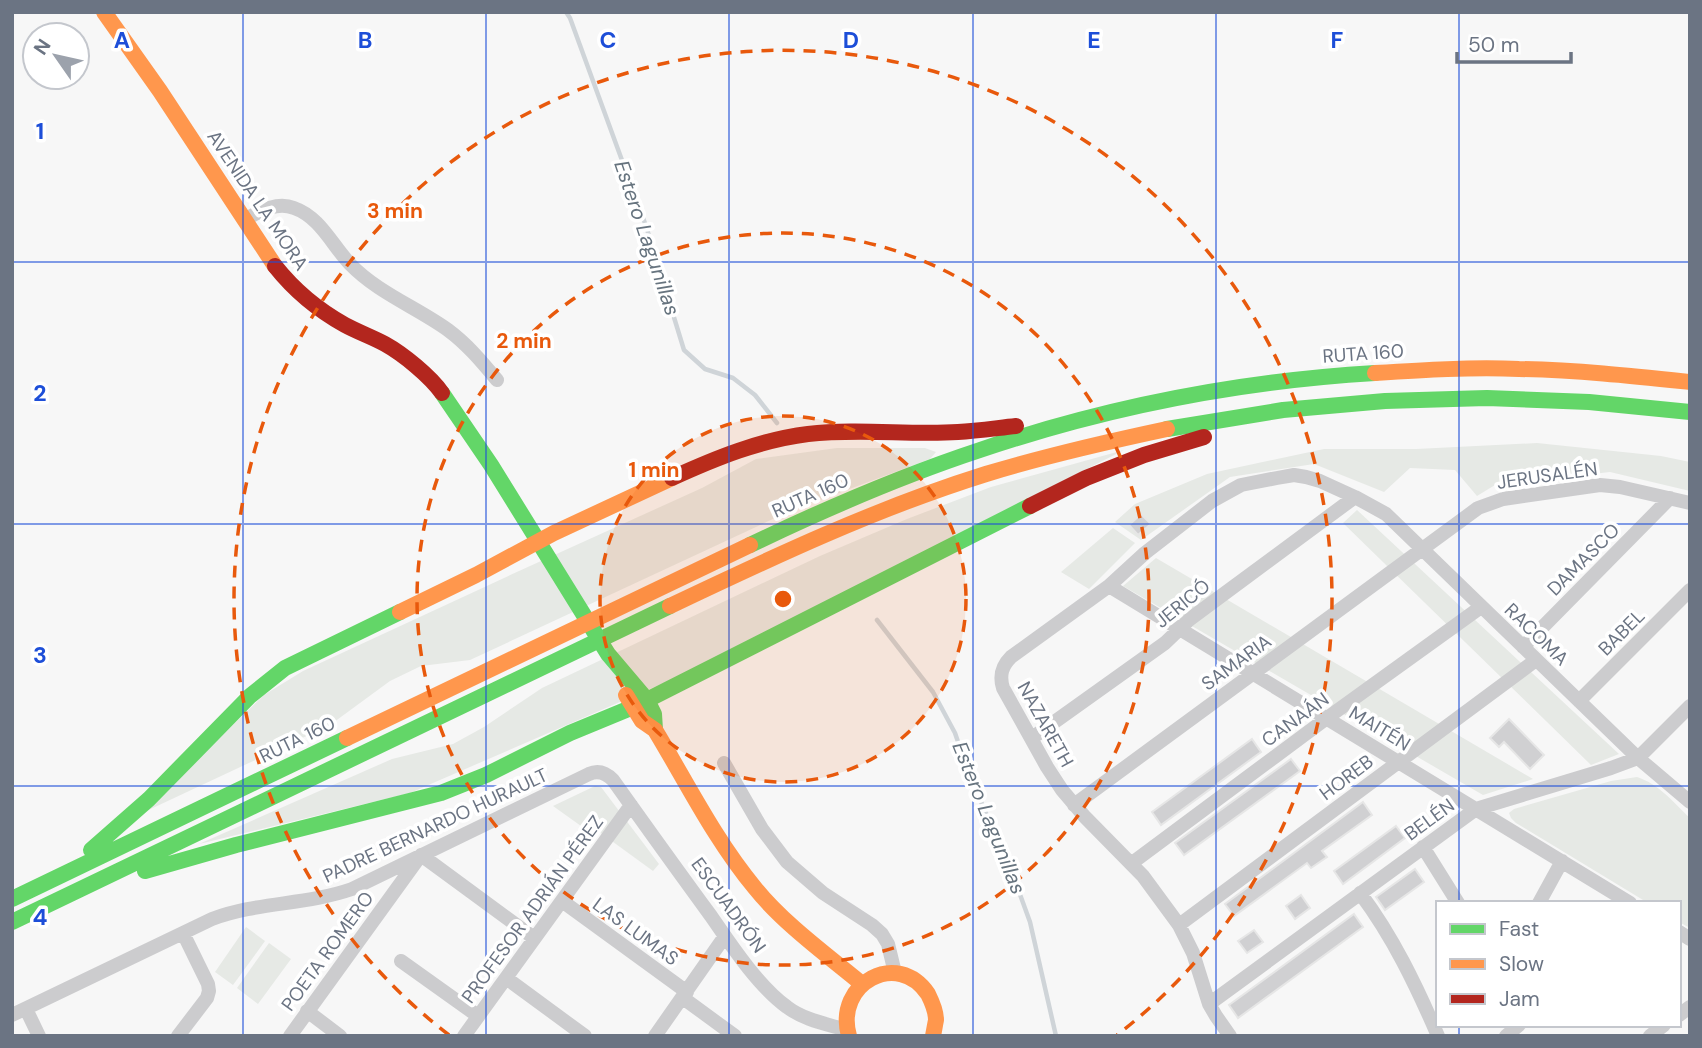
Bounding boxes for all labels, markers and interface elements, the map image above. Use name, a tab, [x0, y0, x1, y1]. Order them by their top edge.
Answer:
north arrow	[21, 21, 91, 91]
scale bar	[1457, 21, 1571, 65]
text: A	[114, 25, 130, 55]
text: B	[358, 25, 372, 55]
text: C	[600, 25, 616, 55]
text: D	[843, 25, 859, 55]
text: E	[1087, 25, 1101, 55]
text: F	[1331, 25, 1344, 55]
text: 50 m	[1468, 31, 1519, 59]
text: N	[28, 34, 57, 60]
text: 1	[36, 116, 44, 146]
street label: AVENIDA LA MORA	[201, 125, 314, 276]
water label: Estero Lagunillas	[607, 157, 687, 319]
text: 3 min	[367, 197, 423, 225]
text: 2 min	[496, 327, 552, 355]
street label: RUTA 160	[1322, 338, 1405, 369]
text: 2	[33, 378, 47, 408]
text: 1 min	[628, 456, 680, 484]
street label: JERUSALÉN	[1495, 456, 1599, 495]
street label: RUTA 160	[768, 467, 852, 523]
street label: DAMASCO	[1542, 518, 1625, 601]
street label: JERICÓ	[1149, 573, 1215, 633]
centre of rings	[771, 587, 795, 611]
street label: RACOMA	[1499, 598, 1574, 671]
street label: BABEL	[1593, 604, 1650, 661]
street label: SAMARIA	[1196, 628, 1277, 696]
text: 3	[33, 640, 47, 670]
street label: NAZARETH	[1012, 677, 1079, 772]
street label: CANAÁN	[1257, 687, 1334, 752]
street label: MAITÉN	[1344, 700, 1415, 757]
street label: RUTA 160	[255, 710, 339, 769]
water label: Estero Lagunillas	[946, 737, 1032, 899]
street label: HOREB	[1314, 749, 1378, 806]
street label: PADRE BERNARDO HURAULT	[319, 762, 552, 889]
street label: BELÉN	[1399, 793, 1459, 846]
street label: PROFESOR ADRIÁN PÉREZ	[456, 810, 609, 1008]
street label: ESCUADRÓN	[686, 853, 772, 958]
street label: POETA ROMERO	[276, 887, 379, 1016]
street label: LAS LUMAS	[588, 892, 684, 971]
legend	[1436, 901, 1681, 1027]
text: 4	[33, 902, 48, 932]
text: Fast	[1499, 915, 1539, 943]
text: Slow	[1499, 950, 1544, 978]
text: Jam	[1499, 985, 1540, 1013]

